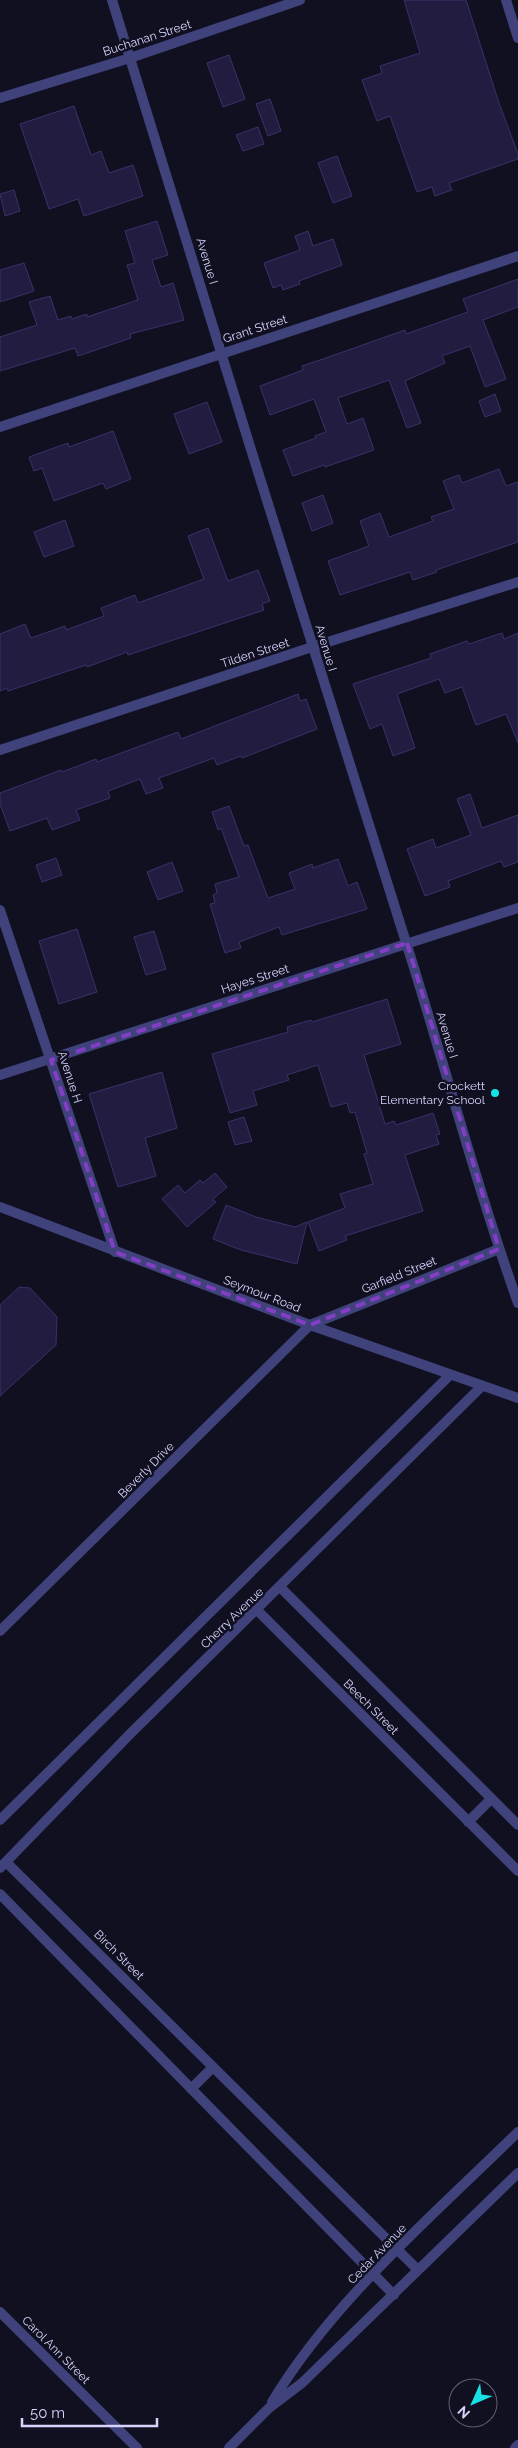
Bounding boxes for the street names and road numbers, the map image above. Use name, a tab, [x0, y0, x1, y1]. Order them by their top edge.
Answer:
street label: Buchanan Street	[101, 17, 193, 59]
street label: Avenue I	[193, 236, 221, 286]
street label: Grant Street	[221, 312, 289, 346]
street label: Avenue I	[312, 623, 340, 673]
street label: Tilden Street	[219, 635, 291, 671]
street label: Hayes Street	[219, 961, 291, 997]
street label: Avenue I	[433, 1010, 461, 1060]
street label: Avenue H	[55, 1049, 85, 1105]
street label: Garfield Street	[360, 1254, 438, 1296]
street label: Seymour Road	[221, 1273, 303, 1315]
street label: Beverly Drive	[115, 1439, 177, 1501]
street label: Cherry Avenue	[198, 1585, 266, 1651]
street label: Beech Street	[341, 1677, 401, 1737]
street label: Birch Street	[91, 1927, 147, 1983]
street label: Cedar Avenue	[345, 2221, 409, 2287]
street label: Carol Ann Street	[19, 2313, 93, 2387]

